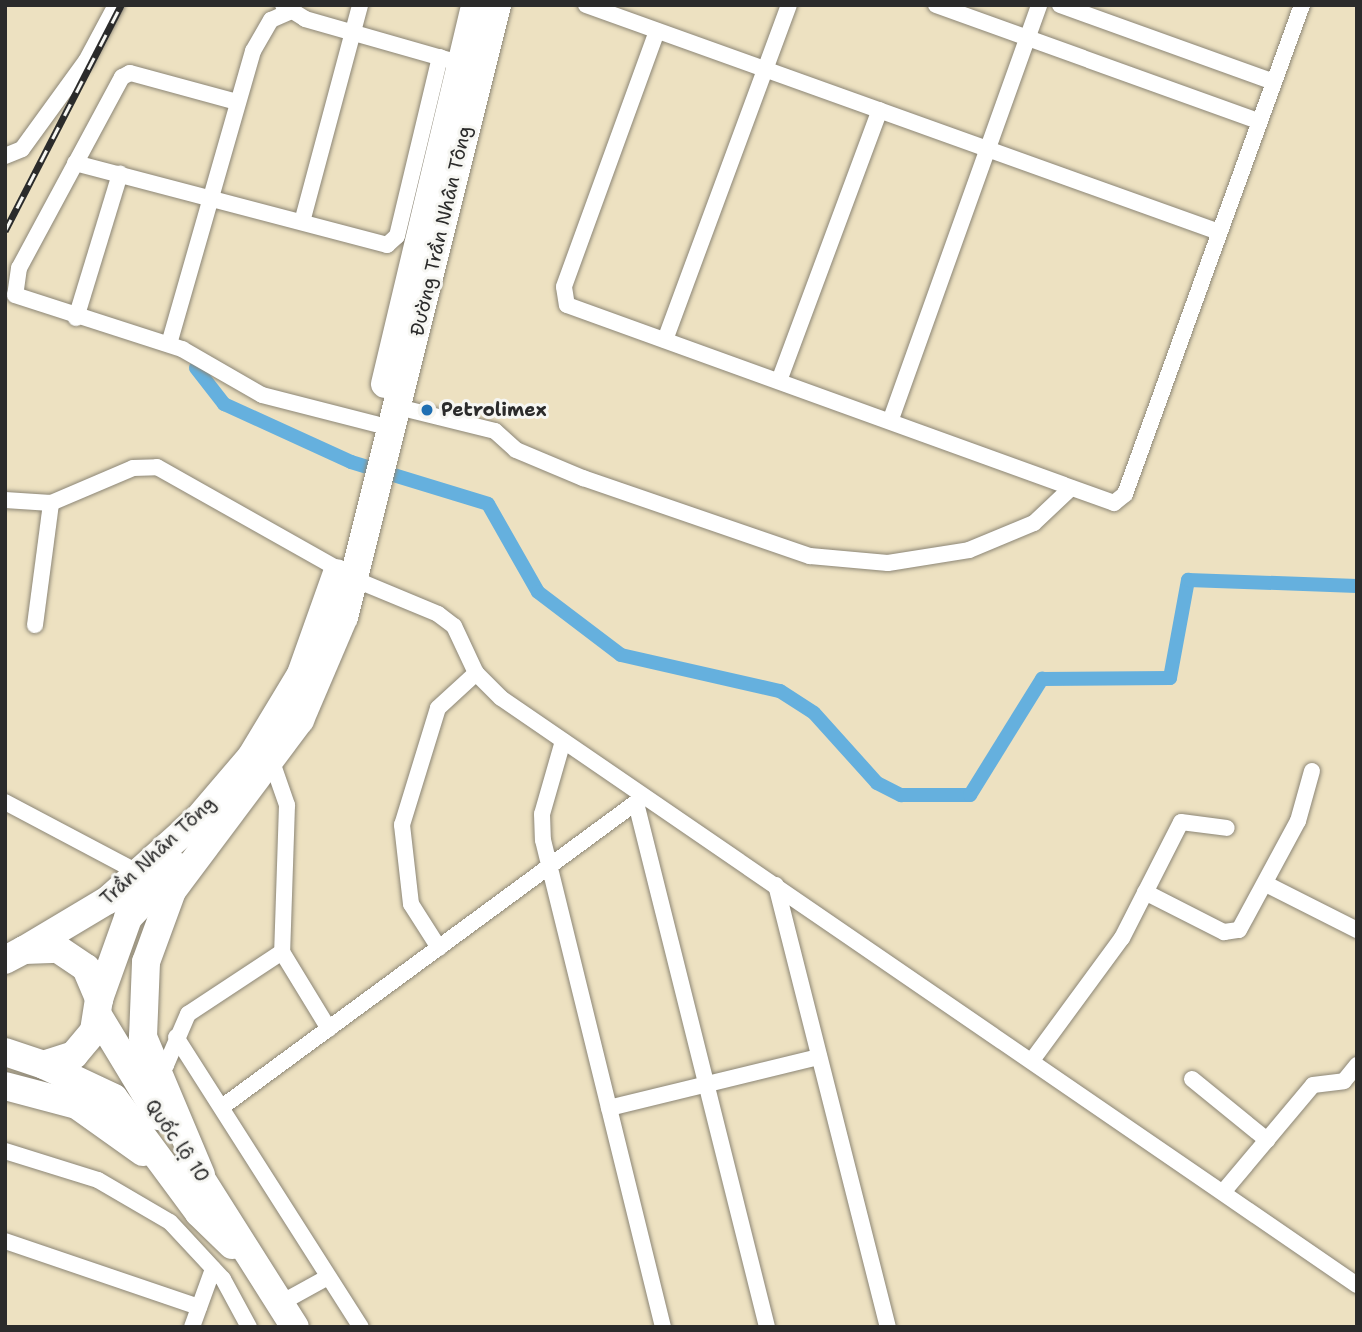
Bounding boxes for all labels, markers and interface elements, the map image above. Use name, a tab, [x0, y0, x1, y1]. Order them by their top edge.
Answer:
street label: Đường Trần Nhân Tông	[406, 124, 476, 338]
place label: Petrolimex	[441, 399, 547, 421]
marker: Petrolimex	[419, 402, 435, 418]
street label: Trần Nhân Tông	[96, 792, 220, 910]
street label: Quốc lộ 10	[140, 1095, 214, 1187]

